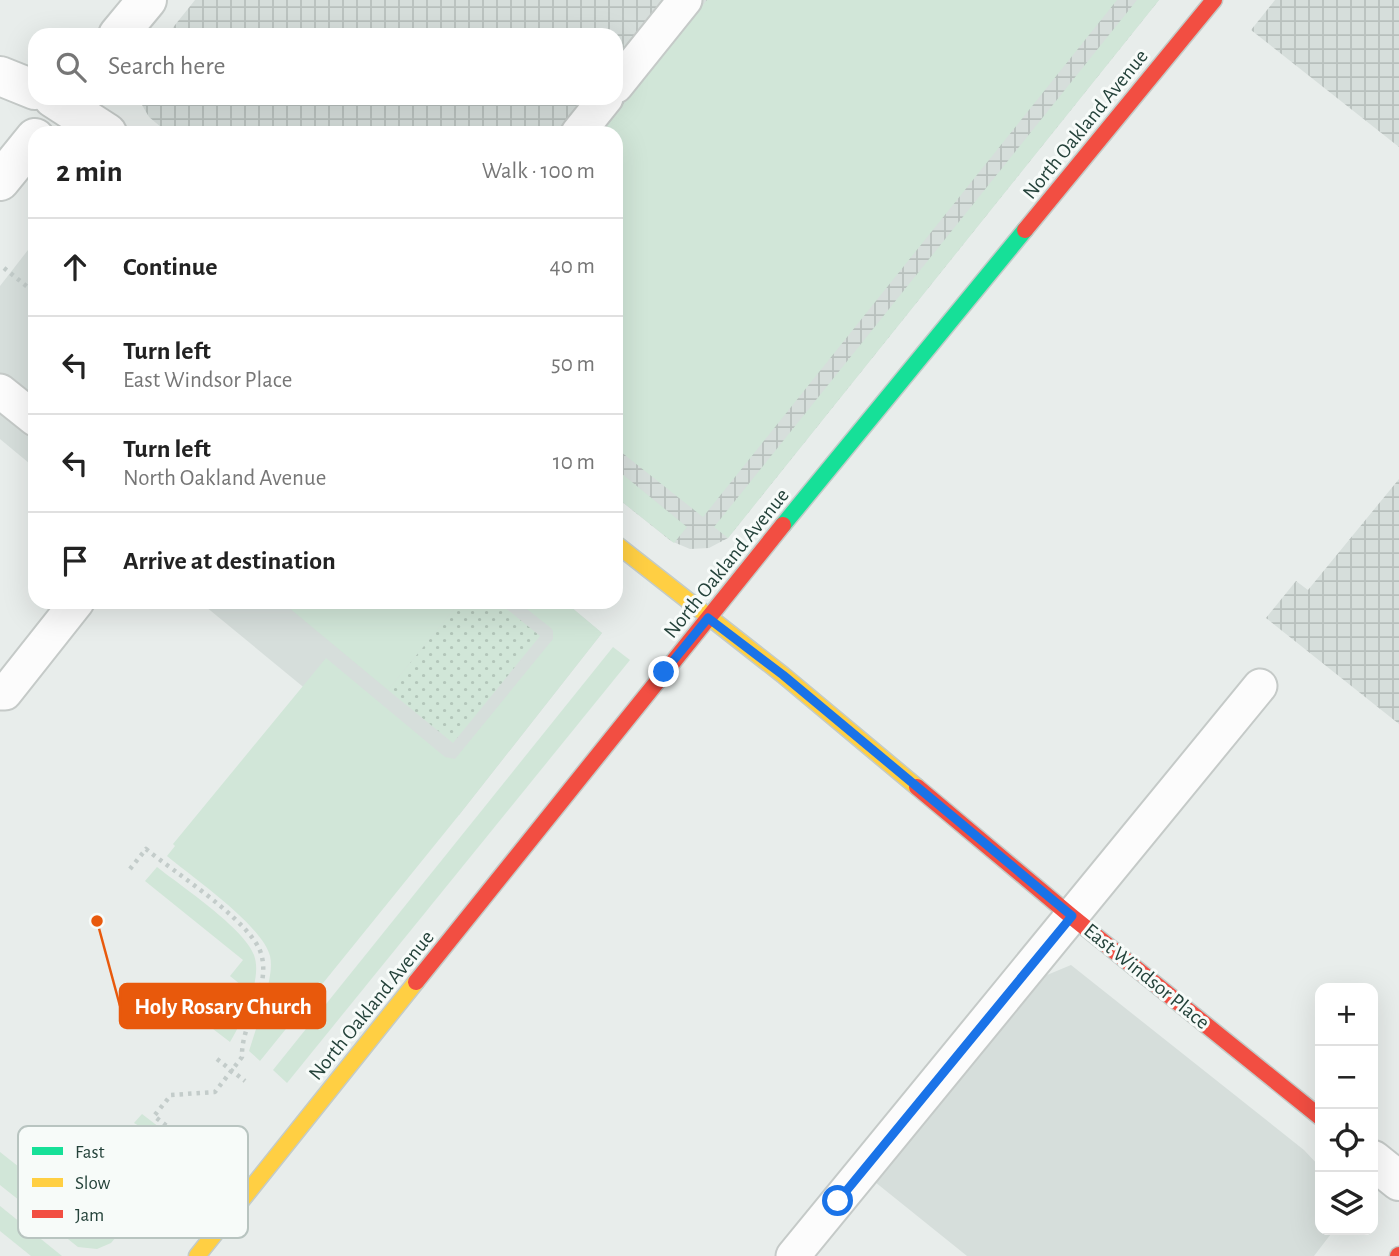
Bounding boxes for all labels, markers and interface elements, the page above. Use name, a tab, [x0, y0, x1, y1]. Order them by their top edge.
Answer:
search box	[28, 28, 623, 105]
street label: North Oakland Avenue	[1019, 46, 1152, 203]
icon: search	[52, 48, 90, 86]
text: Search here	[108, 53, 226, 79]
text: 2 min	[56, 157, 123, 187]
text: Walk · 100 m	[482, 160, 595, 183]
icon: ahead	[56, 248, 94, 286]
text: Continue	[123, 254, 218, 280]
text: 40 m	[550, 255, 595, 278]
text: Turn left	[123, 338, 211, 364]
icon: left	[56, 346, 94, 384]
text: 50 m	[551, 353, 595, 376]
text: East Windsor Place	[123, 369, 292, 392]
text: Turn left	[123, 436, 211, 462]
icon: left	[56, 444, 94, 482]
text: 10 m	[553, 451, 595, 474]
text: North Oakland Avenue	[123, 467, 326, 490]
street label: North Oakland Avenue	[660, 485, 793, 642]
icon: arrive	[56, 542, 94, 580]
text: Arrive at destination	[123, 548, 336, 574]
route end	[648, 656, 679, 687]
street label: East Windsor Place	[1080, 920, 1213, 1033]
street label: North Oakland Avenue	[305, 927, 438, 1084]
map controls	[1315, 983, 1378, 1235]
button: +	[1315, 983, 1378, 1046]
callout: Holy Rosary Church	[120, 984, 325, 1028]
text: Holy Rosary Church	[134, 996, 312, 1019]
button: −	[1315, 1046, 1378, 1109]
button: locate	[1315, 1109, 1378, 1172]
legend	[18, 1126, 248, 1238]
text: Fast	[75, 1143, 105, 1162]
button: layers	[1315, 1172, 1378, 1235]
text: Slow	[75, 1174, 111, 1193]
route start	[822, 1185, 853, 1216]
text: Jam	[75, 1206, 104, 1225]

